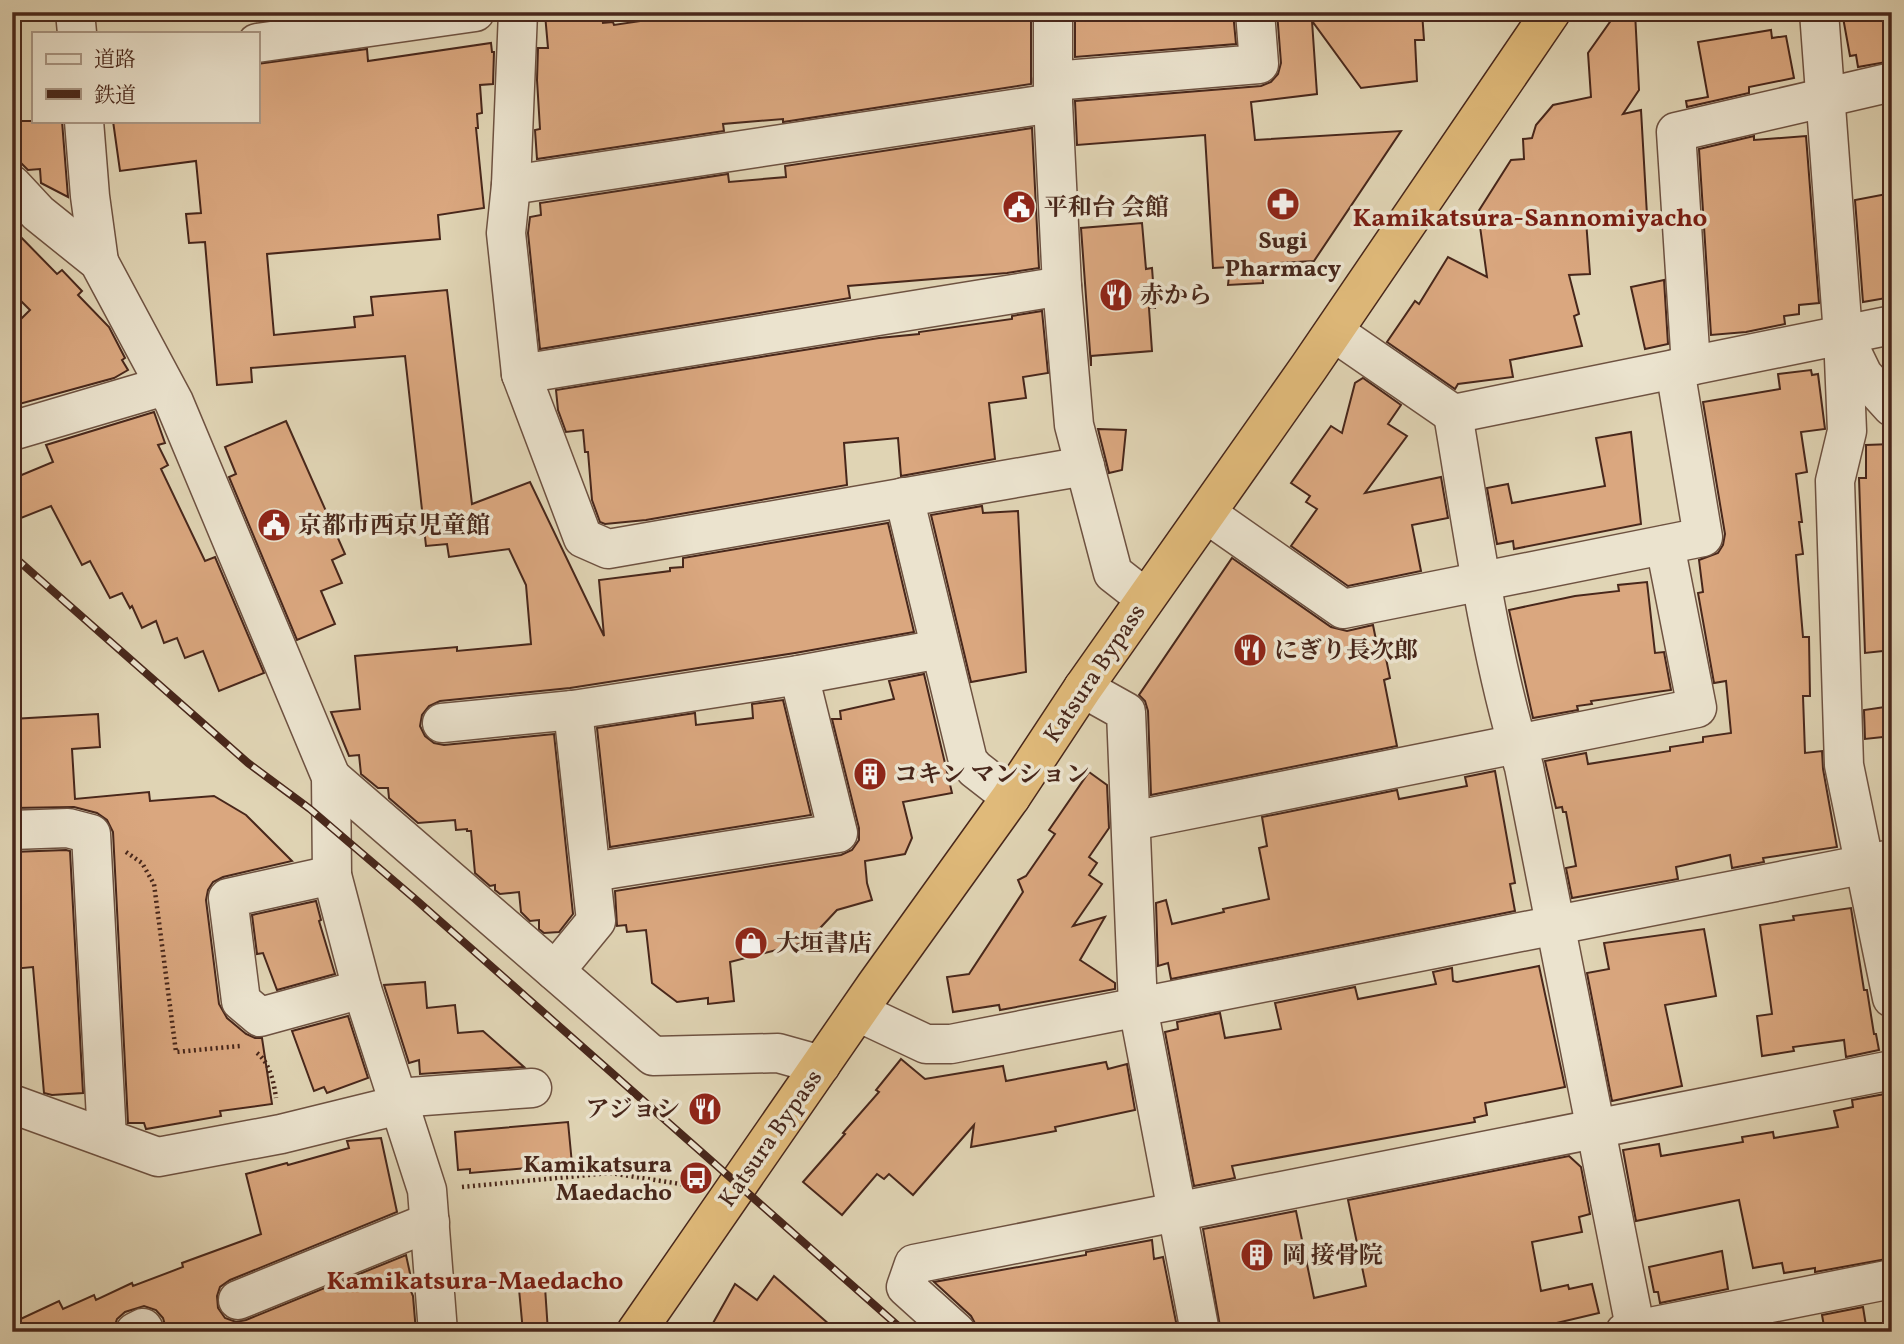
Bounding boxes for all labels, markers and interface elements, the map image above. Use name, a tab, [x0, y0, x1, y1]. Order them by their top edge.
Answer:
legend	[32, 32, 259, 122]
text: 道路	[94, 46, 136, 75]
text: 鉄道	[94, 82, 136, 111]
pharmacy icon: Sugi Pharmacy	[1264, 185, 1302, 223]
public building icon: 平和台 会館	[1000, 188, 1038, 226]
place label: 平和台 会館	[1044, 192, 1169, 226]
district label: Kamikatsura-Sannomiyacho	[1352, 201, 1708, 237]
place label: Sugi Pharmacy	[1225, 225, 1342, 287]
restaurant icon: 赤から	[1097, 276, 1135, 314]
place label: 赤から	[1140, 280, 1212, 314]
public building icon: 京都市西京児童館	[255, 506, 293, 544]
place label: 京都市西京児童館	[298, 510, 490, 544]
street label: Katsura Bypass	[1037, 598, 1155, 750]
restaurant icon: にぎり長次郎	[1231, 631, 1269, 669]
place label: にぎり長次郎	[1274, 635, 1418, 669]
building icon: コキン マンション	[851, 755, 889, 793]
place label: コキン マンション	[894, 759, 1089, 793]
shop icon: 大垣書店	[732, 924, 770, 962]
place label: 大垣書店	[776, 928, 872, 962]
street label: Katsura Bypass	[712, 1063, 832, 1215]
restaurant icon: アジョシ	[686, 1090, 724, 1128]
place label: アジョシ	[585, 1094, 680, 1128]
place label: Kamikatsura Maedacho	[523, 1149, 672, 1211]
bus stop icon: Kamikatsura Maedacho	[677, 1159, 715, 1197]
building icon: 岡 接骨院	[1238, 1236, 1276, 1274]
place label: 岡 接骨院	[1282, 1240, 1383, 1274]
district label: Kamikatsura-Maedacho	[327, 1264, 623, 1300]

